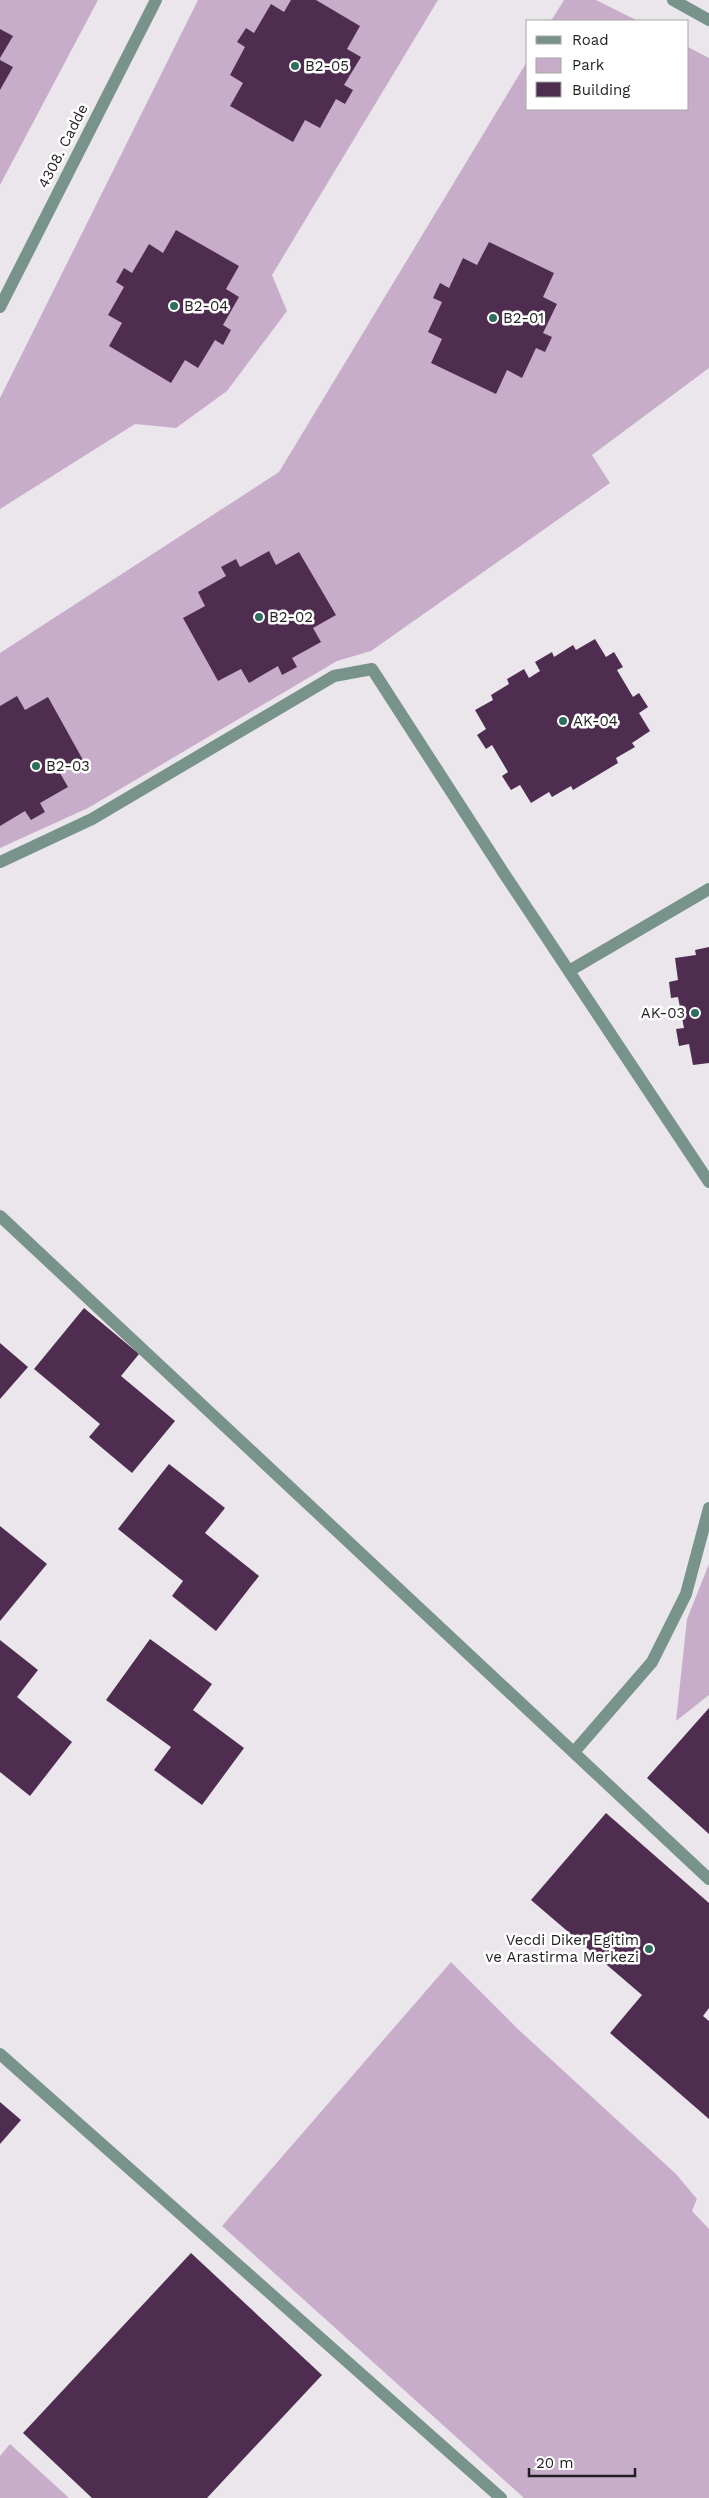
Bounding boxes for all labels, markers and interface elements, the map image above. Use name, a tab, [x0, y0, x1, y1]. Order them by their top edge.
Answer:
legend	[526, 20, 689, 110]
text: Road	[572, 31, 609, 49]
text: Park	[572, 56, 605, 74]
place label: B2-05	[305, 57, 349, 75]
marker: B2-05	[289, 60, 301, 72]
text: Building	[572, 81, 630, 99]
street label: 4308. Cadde	[34, 101, 92, 191]
place label: B2-04	[184, 297, 228, 315]
marker: B2-04	[168, 300, 180, 312]
place label: B2-01	[503, 309, 544, 327]
marker: B2-01	[487, 312, 499, 324]
place label: B2-02	[269, 608, 313, 626]
marker: B2-02	[253, 611, 265, 623]
place label: AK-04	[573, 712, 618, 730]
marker: AK-04	[557, 715, 569, 727]
place label: B2-03	[46, 757, 90, 775]
marker: B2-03	[30, 760, 42, 772]
place label: AK-03	[641, 1004, 685, 1022]
marker: AK-03	[689, 1007, 701, 1019]
place label: Vecdi Diker Egitim ve Arastirma Merkezi	[486, 1931, 639, 1966]
marker: Vecdi Diker Egitim ve Arastirma Merkezi	[643, 1943, 655, 1955]
scale bar	[529, 2446, 635, 2478]
text: 20 m	[536, 2454, 574, 2472]

